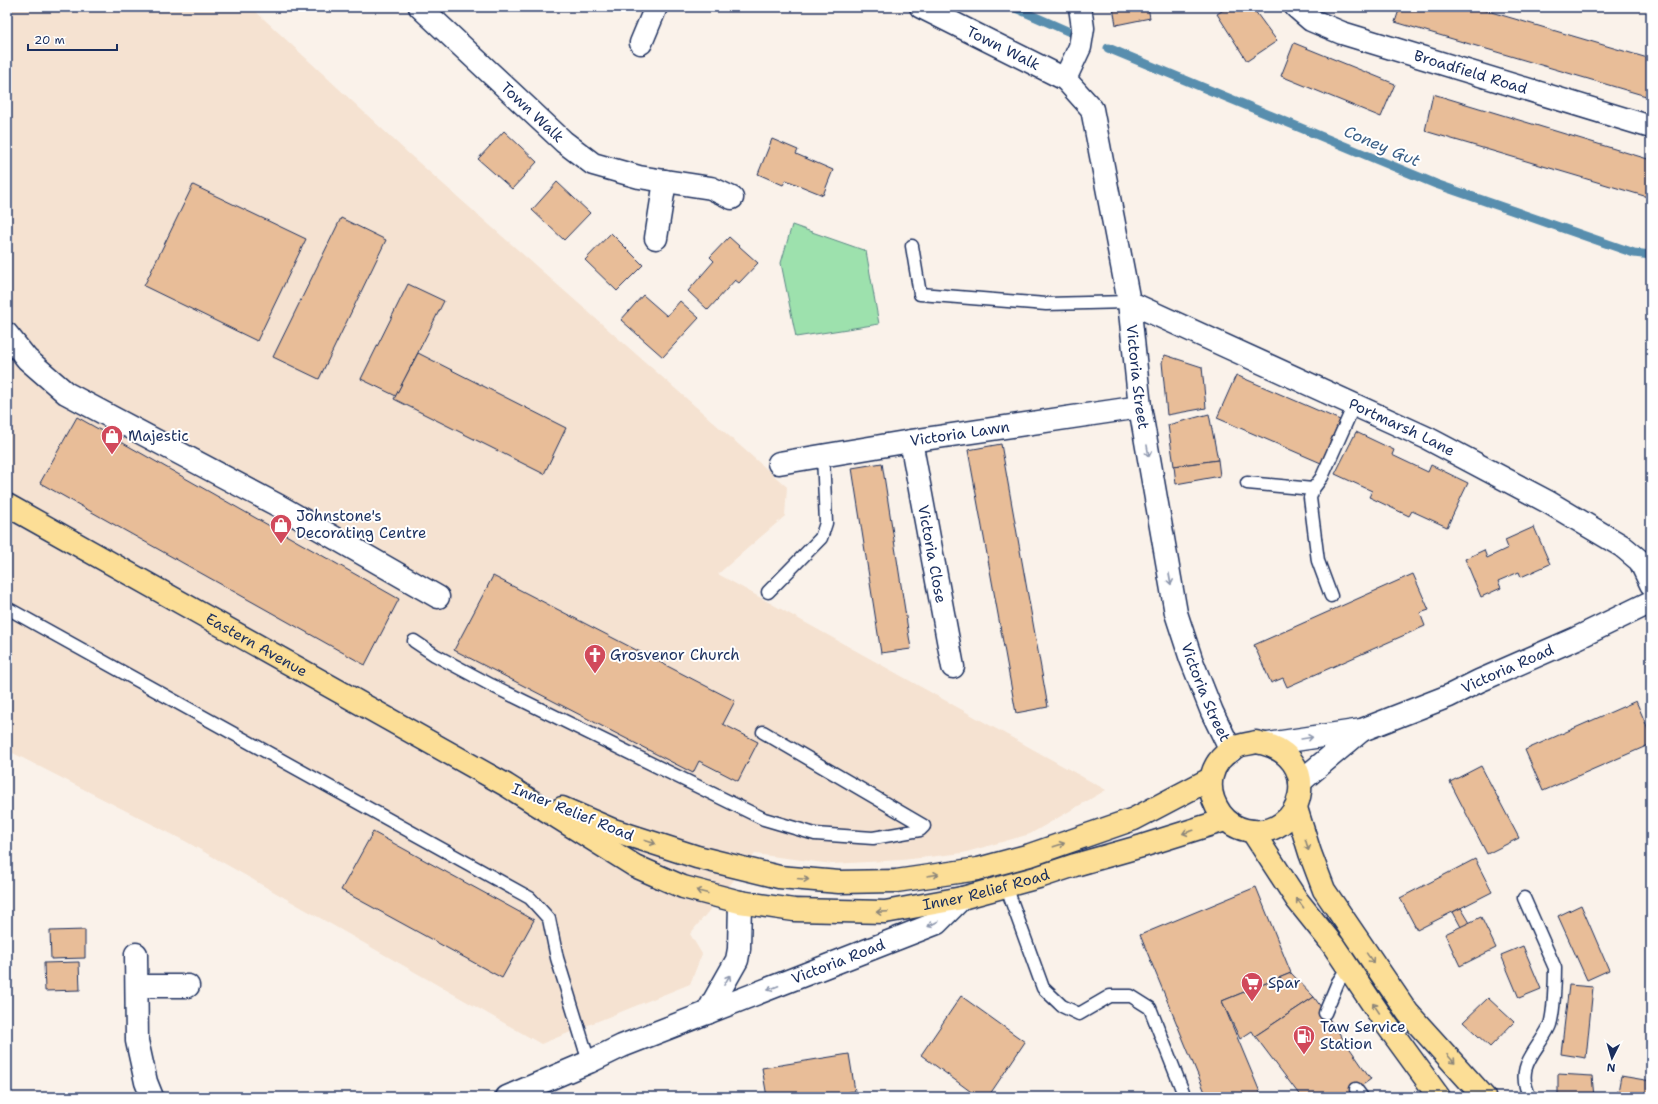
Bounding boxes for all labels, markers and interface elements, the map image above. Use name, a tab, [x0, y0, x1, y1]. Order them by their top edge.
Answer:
street label: Town Walk	[963, 21, 1044, 75]
scale bar	[28, 26, 117, 52]
text: 20 m	[34, 32, 65, 48]
street label: Broadfield Road	[1412, 45, 1530, 99]
street label: Town Walk	[496, 78, 568, 147]
water label: Coney Gut	[1341, 121, 1423, 171]
street label: Victoria Street	[1121, 323, 1154, 431]
street label: Portmarsh Lane	[1345, 394, 1458, 461]
street label: Victoria Lawn	[908, 417, 1011, 451]
shop icon: Majestic	[99, 423, 125, 456]
place label: Majestic	[128, 426, 189, 446]
one-way arrow	[1144, 444, 1152, 457]
street label: Victoria Close	[913, 503, 951, 605]
place label: Johnstone's Decorating Centre	[296, 506, 426, 543]
shop icon: Johnstone's Decorating Centre	[268, 512, 294, 545]
one-way arrow	[1166, 573, 1174, 586]
street label: Eastern Avenue	[202, 608, 311, 681]
street label: Victoria Road	[1458, 639, 1557, 698]
street label: Victoria Street	[1176, 640, 1235, 745]
church icon: Grosvenor Church	[582, 642, 608, 675]
place label: Grosvenor Church	[610, 645, 740, 665]
one-way arrow	[1300, 734, 1313, 742]
street label: Inner Relief Road	[509, 778, 637, 846]
one-way arrow	[1182, 828, 1194, 836]
one-way arrow	[1304, 838, 1311, 851]
one-way arrow	[644, 839, 657, 846]
one-way arrow	[1053, 841, 1065, 849]
street label: Inner Relief Road	[921, 864, 1053, 915]
one-way arrow	[926, 871, 939, 879]
one-way arrow	[796, 876, 809, 883]
one-way arrow	[696, 888, 709, 895]
one-way arrow	[1296, 897, 1304, 908]
one-way arrow	[876, 908, 889, 916]
one-way arrow	[927, 921, 939, 928]
street label: Victoria Road	[788, 934, 889, 989]
one-way arrow	[1366, 952, 1374, 963]
supermarket icon: Spar	[1239, 970, 1265, 1003]
place label: Spar	[1268, 973, 1301, 993]
one-way arrow	[724, 974, 732, 986]
one-way arrow	[768, 985, 780, 992]
one-way arrow	[1372, 1003, 1380, 1014]
place label: Taw Service Station	[1320, 1017, 1406, 1054]
fuel station icon: Taw Service Station	[1291, 1023, 1317, 1056]
north arrow	[1592, 1038, 1632, 1078]
one-way arrow	[1446, 1054, 1455, 1065]
text: N	[1606, 1060, 1616, 1075]

